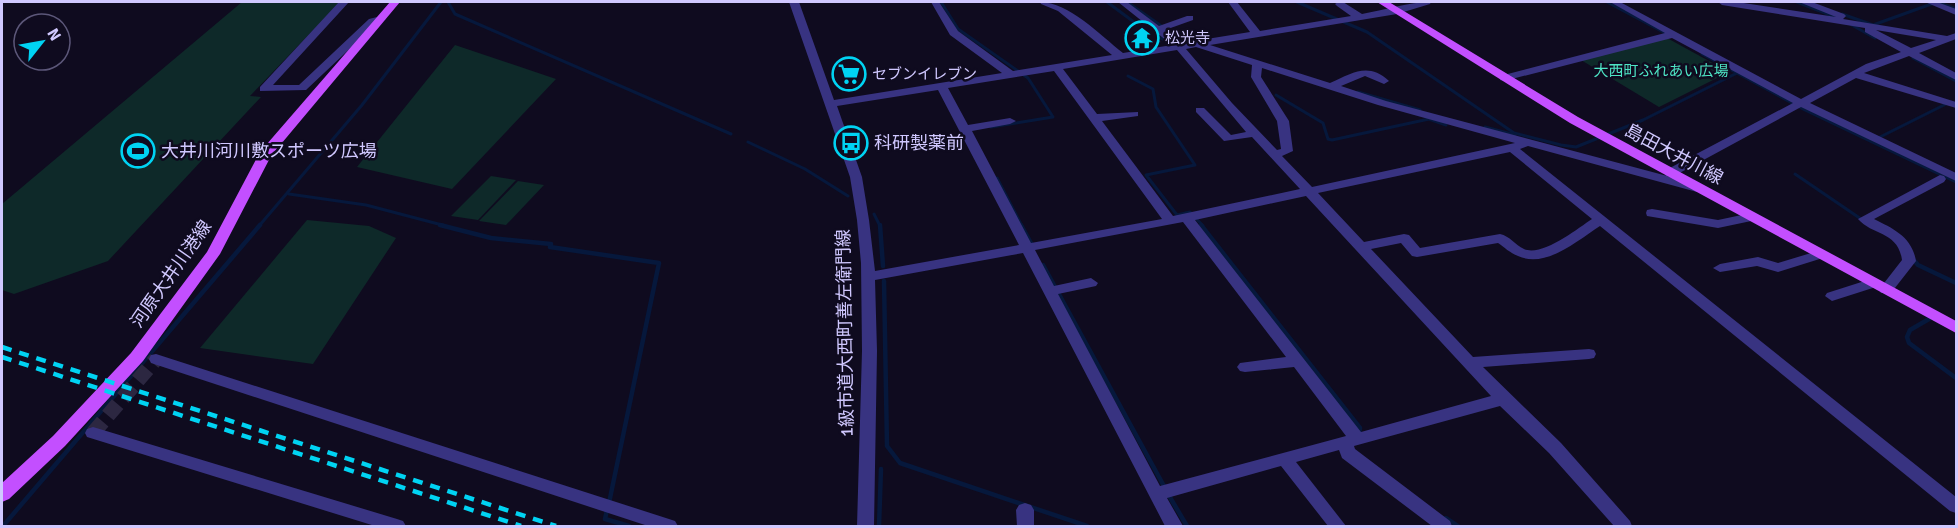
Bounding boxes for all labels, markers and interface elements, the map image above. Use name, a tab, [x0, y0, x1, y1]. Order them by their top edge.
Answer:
north arrow	[12, 12, 72, 72]
temple icon: 松光寺	[1124, 20, 1160, 56]
text: N	[43, 25, 65, 45]
place label: 松光寺	[1165, 29, 1210, 47]
supermarket icon: セブンイレブン	[831, 56, 867, 92]
park label: 大西町ふれあい広場	[1593, 62, 1729, 80]
place label: セブンイレブン	[872, 65, 977, 83]
street label: 島田大井川線	[1621, 119, 1727, 189]
bus stop icon: 科研製薬前	[833, 125, 869, 161]
place label: 科研製薬前	[874, 132, 964, 154]
sports icon: 大井川河川敷スポーツ広場	[120, 133, 156, 169]
place label: 大井川河川敷スポーツ広場	[161, 140, 377, 162]
street label: 河原大井川港線	[126, 216, 216, 332]
street label: 1級市道大西町善左衛門線	[832, 229, 858, 437]

